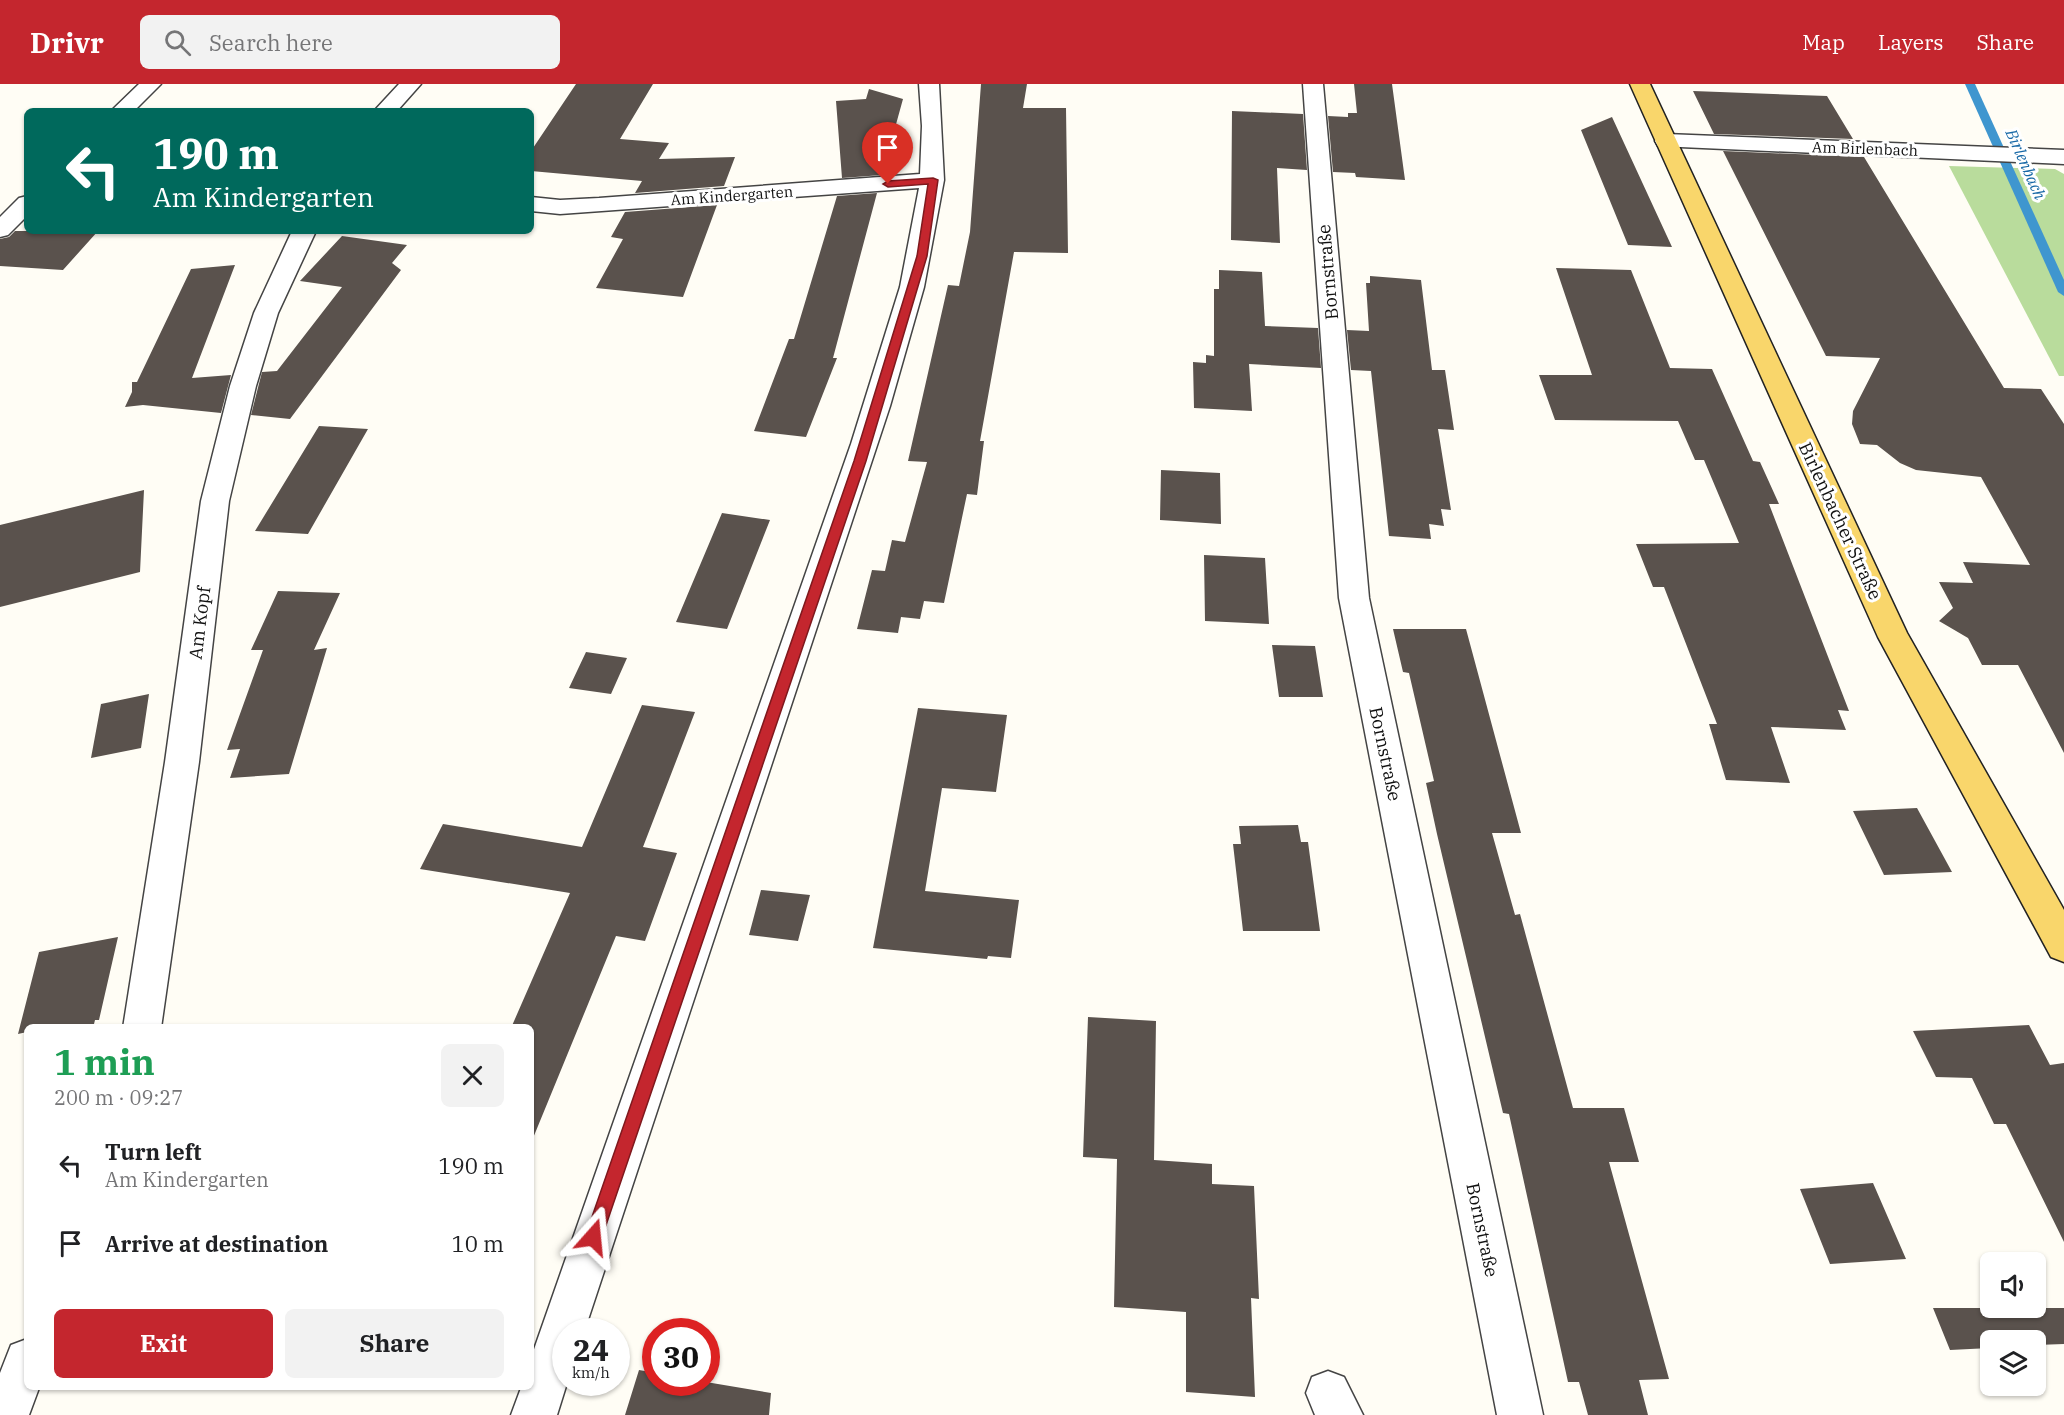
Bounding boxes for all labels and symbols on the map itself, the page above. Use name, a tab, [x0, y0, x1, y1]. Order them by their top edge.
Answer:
pin	[862, 122, 913, 184]
water label: Birlenbach	[2001, 125, 2050, 202]
street label: Am Birlenbach	[1812, 137, 1918, 160]
street label: Am Kindergarten	[670, 182, 794, 209]
street label: Bornstraße	[1312, 223, 1343, 321]
street label: Birlenbacher Straße	[1794, 438, 1887, 603]
street label: Am Kopf	[184, 583, 216, 661]
street label: Bornstraße	[1364, 705, 1407, 803]
street label: Bornstraße	[1461, 1181, 1504, 1279]
position arrow	[561, 1205, 625, 1269]
speed limit sign: 30	[642, 1318, 720, 1396]

